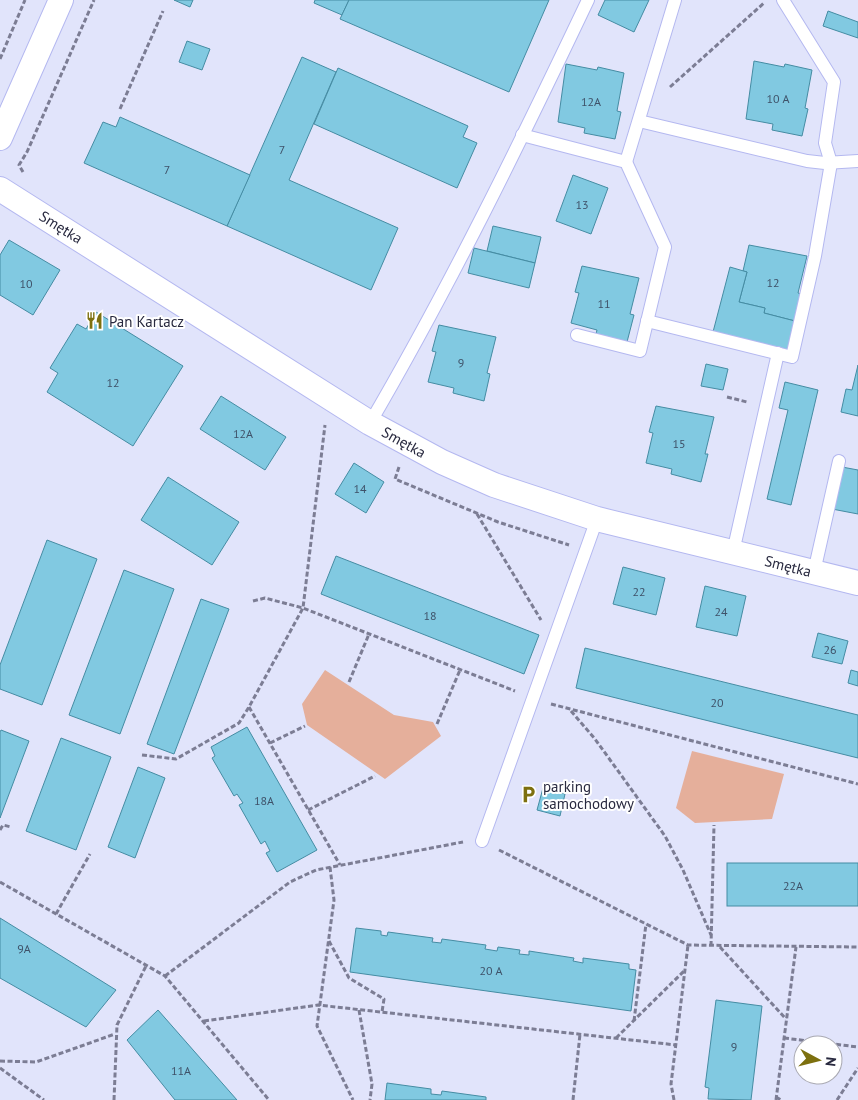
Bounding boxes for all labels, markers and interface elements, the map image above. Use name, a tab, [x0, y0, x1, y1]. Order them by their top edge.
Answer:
house number: 10 A	[767, 91, 789, 106]
house number: 12A	[581, 94, 601, 109]
house number: 7	[279, 142, 285, 157]
house number: 7	[164, 162, 170, 177]
house number: 13	[575, 197, 589, 212]
street label: Smętka	[36, 206, 86, 248]
house number: 12	[766, 275, 780, 290]
house number: 10	[19, 276, 33, 291]
house number: 11	[597, 296, 611, 311]
restaurant icon: Pan Kartacz	[85, 311, 105, 331]
place label: Pan Kartacz	[109, 312, 184, 331]
house number: 9	[458, 355, 464, 370]
house number: 12	[106, 375, 120, 390]
street label: Smętka	[379, 422, 429, 462]
house number: 12A	[233, 426, 253, 441]
house number: 15	[672, 436, 686, 451]
house number: 14	[353, 481, 367, 496]
street label: Smętka	[763, 551, 813, 581]
house number: 22	[632, 584, 646, 599]
house number: 24	[714, 604, 728, 619]
house number: 18	[423, 608, 437, 623]
house number: 26	[823, 642, 837, 657]
house number: 20	[710, 695, 724, 710]
place label: parking samochodowy	[543, 777, 634, 813]
parking icon: parking samochodowy	[519, 785, 539, 805]
house number: 18A	[254, 793, 274, 808]
house number: 22A	[783, 878, 803, 893]
house number: 9A	[17, 941, 31, 956]
house number: 20 A	[480, 963, 502, 978]
north arrow	[793, 1035, 843, 1085]
house number: 9	[731, 1039, 737, 1054]
text: N	[821, 1056, 840, 1067]
house number: 11A	[171, 1063, 191, 1078]

